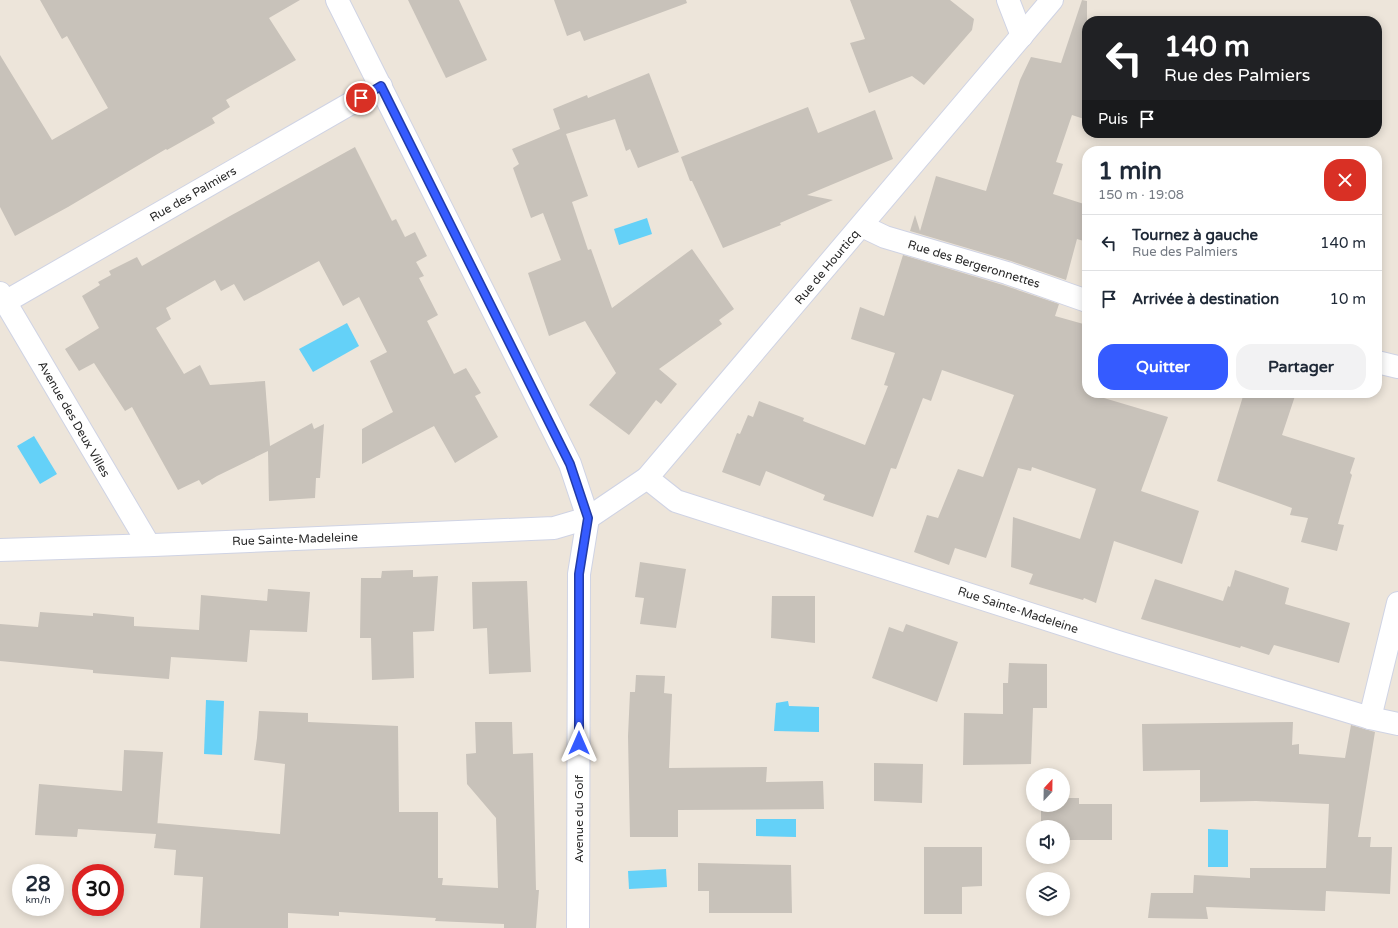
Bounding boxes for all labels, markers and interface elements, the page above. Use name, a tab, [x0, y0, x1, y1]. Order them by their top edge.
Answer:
text: 140 m	[1164, 30, 1250, 64]
icon: left	[1098, 32, 1150, 84]
text: Rue des Palmiers	[1164, 64, 1310, 86]
pin	[344, 81, 378, 115]
icon: arrive	[350, 87, 372, 109]
icon: arrive	[1136, 108, 1158, 130]
text: Puis	[1098, 110, 1128, 128]
text: 1 min	[1098, 157, 1162, 186]
button: close	[1324, 159, 1366, 201]
street label: Rue des Palmiers	[147, 163, 239, 224]
text: 150 m · 19:08	[1098, 187, 1184, 203]
text: Tournez à gauche	[1132, 226, 1258, 244]
street label: Rue de Hourticq	[792, 227, 862, 307]
icon: left	[1098, 232, 1120, 254]
text: 140 m	[1320, 234, 1366, 252]
street label: Rue des Bergeronnettes	[906, 237, 1042, 291]
text: Rue des Palmiers	[1132, 244, 1238, 260]
icon: arrive	[1098, 288, 1120, 310]
text: Arrivée à destination	[1132, 290, 1279, 308]
text: 10 m	[1329, 290, 1366, 308]
button: Quitter	[1098, 344, 1228, 390]
button: Partager	[1236, 344, 1366, 390]
street label: Avenue des Deux Villes	[35, 359, 113, 480]
street label: Rue Sainte-Madeleine	[232, 530, 358, 548]
street label: Rue Sainte-Madeleine	[956, 584, 1080, 636]
position arrow	[558, 722, 600, 764]
north arrow	[1026, 768, 1070, 812]
map controls	[1026, 768, 1070, 916]
street label: Avenue du Golf	[572, 775, 586, 863]
button: sound	[1026, 820, 1070, 864]
speed limit sign: 30	[72, 864, 124, 916]
button: layers	[1026, 872, 1070, 916]
text: 28	[25, 873, 51, 897]
text: km/h	[25, 894, 51, 906]

